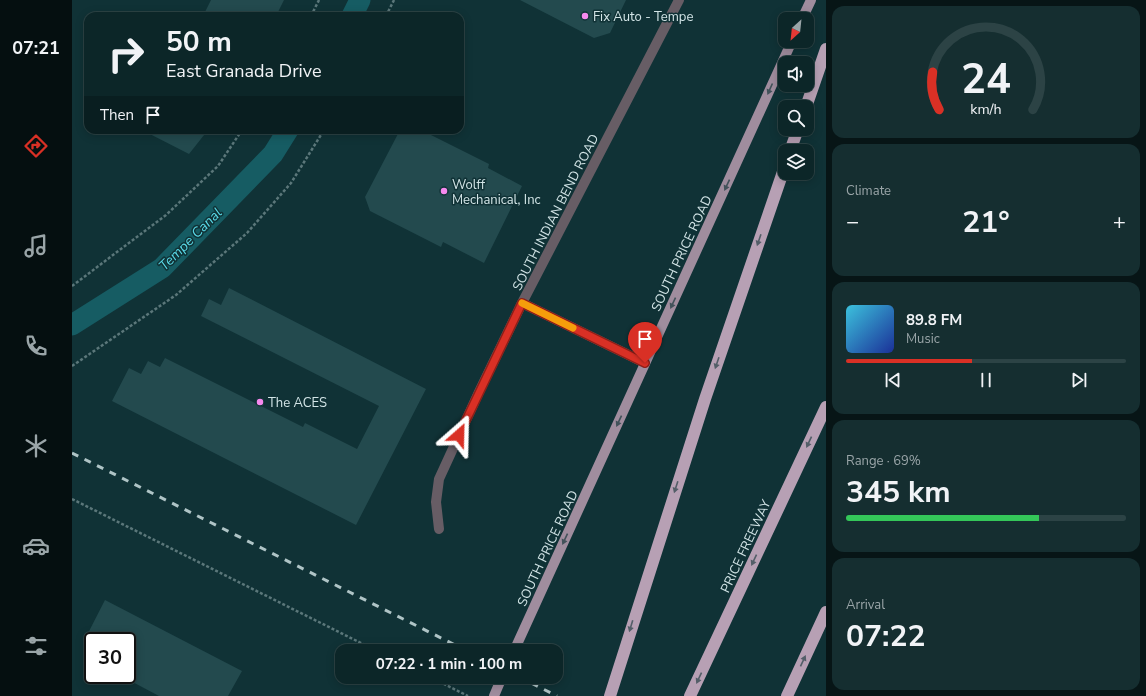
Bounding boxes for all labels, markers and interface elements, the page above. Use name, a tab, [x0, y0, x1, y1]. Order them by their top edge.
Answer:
place label: Fix Auto - Tempe	[593, 8, 693, 26]
marker: Fix Auto - Tempe	[580, 11, 590, 21]
north arrow	[778, 12, 814, 48]
map controls	[778, 12, 814, 180]
text: 50 m	[166, 23, 232, 61]
icon: right	[100, 28, 152, 80]
text: 07:21	[12, 36, 60, 60]
text: 24	[961, 51, 1011, 108]
button: sound	[778, 56, 814, 92]
text: East Granada Drive	[166, 59, 321, 83]
one-way arrow	[767, 84, 773, 96]
button: search	[778, 100, 814, 136]
text: km/h	[970, 100, 1002, 119]
icon: arrive	[142, 104, 164, 126]
text: Then	[100, 105, 134, 125]
street label: SOUTH INDIAN BEND ROAD	[509, 131, 603, 294]
icon: directions	[22, 132, 50, 160]
button: layers	[778, 144, 814, 180]
place label: Wolff Mechanical, Inc	[452, 176, 541, 209]
one-way arrow	[724, 179, 730, 190]
text: Climate	[846, 182, 891, 200]
marker: Wolff Mechanical, Inc	[439, 186, 449, 196]
street label: SOUTH PRICE ROAD	[647, 193, 717, 314]
text: 21°	[962, 202, 1010, 243]
water label: Tempe Canal	[155, 204, 226, 275]
text: −	[846, 207, 859, 237]
text: +	[1113, 207, 1126, 237]
icon: music	[22, 232, 50, 260]
one-way arrow	[756, 235, 762, 247]
one-way arrow	[670, 297, 676, 309]
text: 89.8 FM	[906, 310, 962, 330]
pin	[628, 322, 662, 363]
icon: arrive	[634, 328, 656, 350]
text: Music	[906, 330, 940, 348]
icon: phone	[22, 332, 50, 360]
one-way arrow	[714, 358, 720, 370]
icon: previous	[882, 369, 904, 391]
icon: pause	[975, 369, 997, 391]
icon: next	[1068, 369, 1090, 391]
place label: The ACES	[268, 394, 327, 412]
marker: The ACES	[255, 397, 265, 407]
position arrow	[438, 414, 480, 456]
one-way arrow	[616, 416, 622, 427]
icon: climate	[22, 432, 50, 460]
one-way arrow	[806, 437, 812, 448]
text: Range · 69%	[846, 452, 921, 470]
text: 345 km	[846, 472, 951, 513]
one-way arrow	[673, 481, 679, 493]
street label: SOUTH PRICE ROAD	[513, 488, 583, 609]
street label: PRICE FREEWAY	[716, 497, 775, 596]
icon: car	[22, 532, 50, 560]
one-way arrow	[562, 534, 568, 545]
one-way arrow	[751, 554, 757, 566]
text: Arrival	[846, 596, 885, 614]
text: 07:22	[846, 616, 925, 657]
one-way arrow	[628, 621, 634, 633]
icon: filters	[22, 632, 50, 660]
speed limit sign: 30	[84, 632, 136, 684]
text: 07:22 · 1 min · 100 m	[376, 654, 522, 674]
one-way arrow	[801, 654, 807, 666]
one-way arrow	[696, 672, 702, 683]

